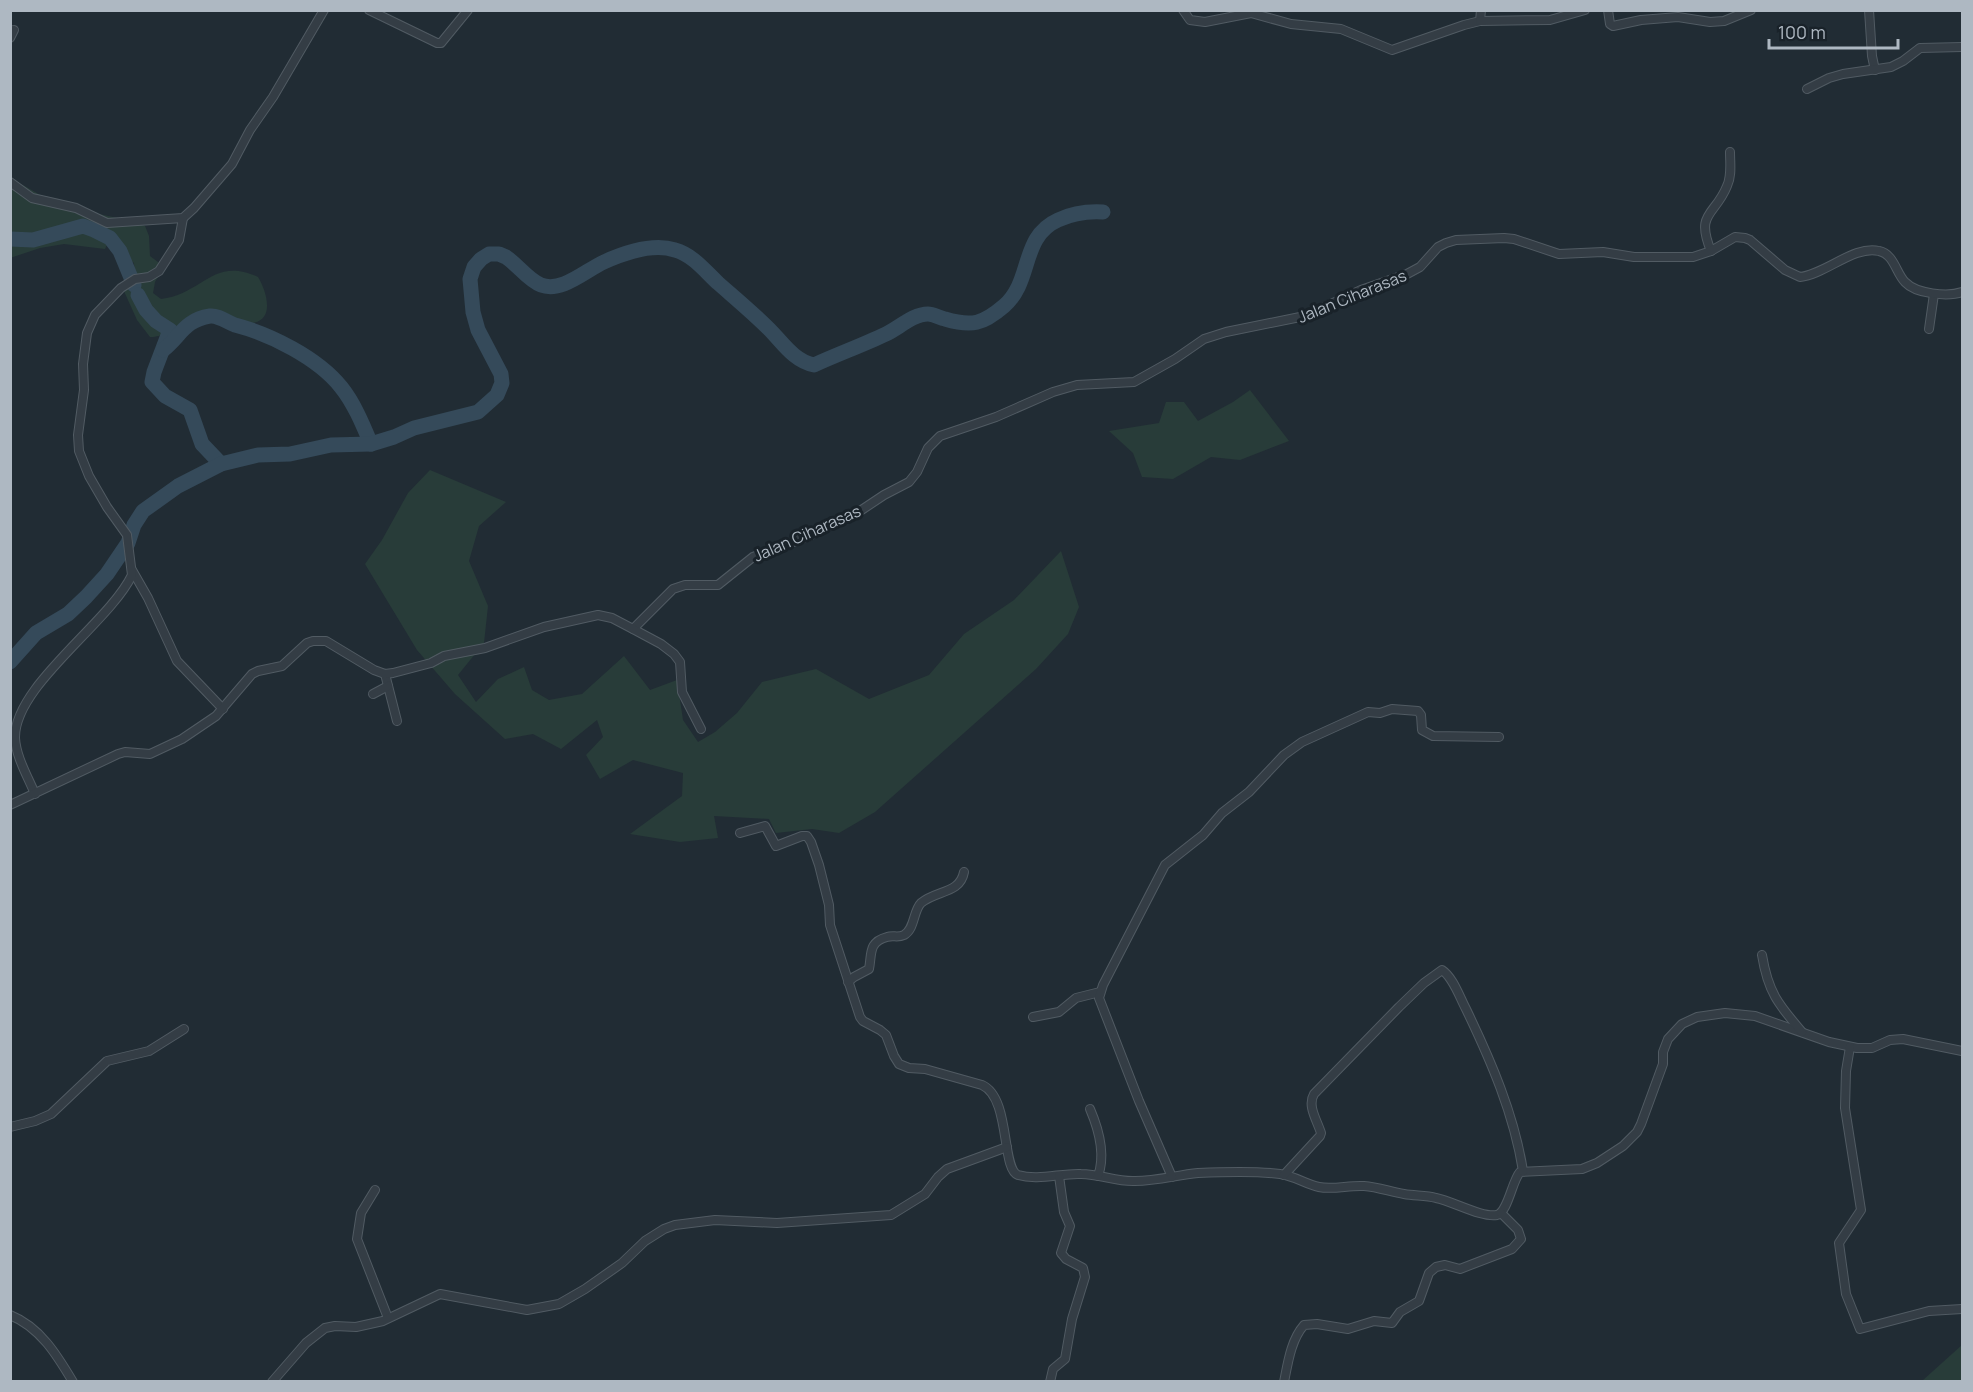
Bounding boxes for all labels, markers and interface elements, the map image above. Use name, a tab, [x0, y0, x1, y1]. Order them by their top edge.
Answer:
scale bar	[1769, 12, 1898, 50]
text: 100 m	[1778, 20, 1826, 44]
street label: Jalan Ciharasas	[1294, 264, 1410, 328]
street label: Jalan Ciharasas	[750, 500, 864, 566]

